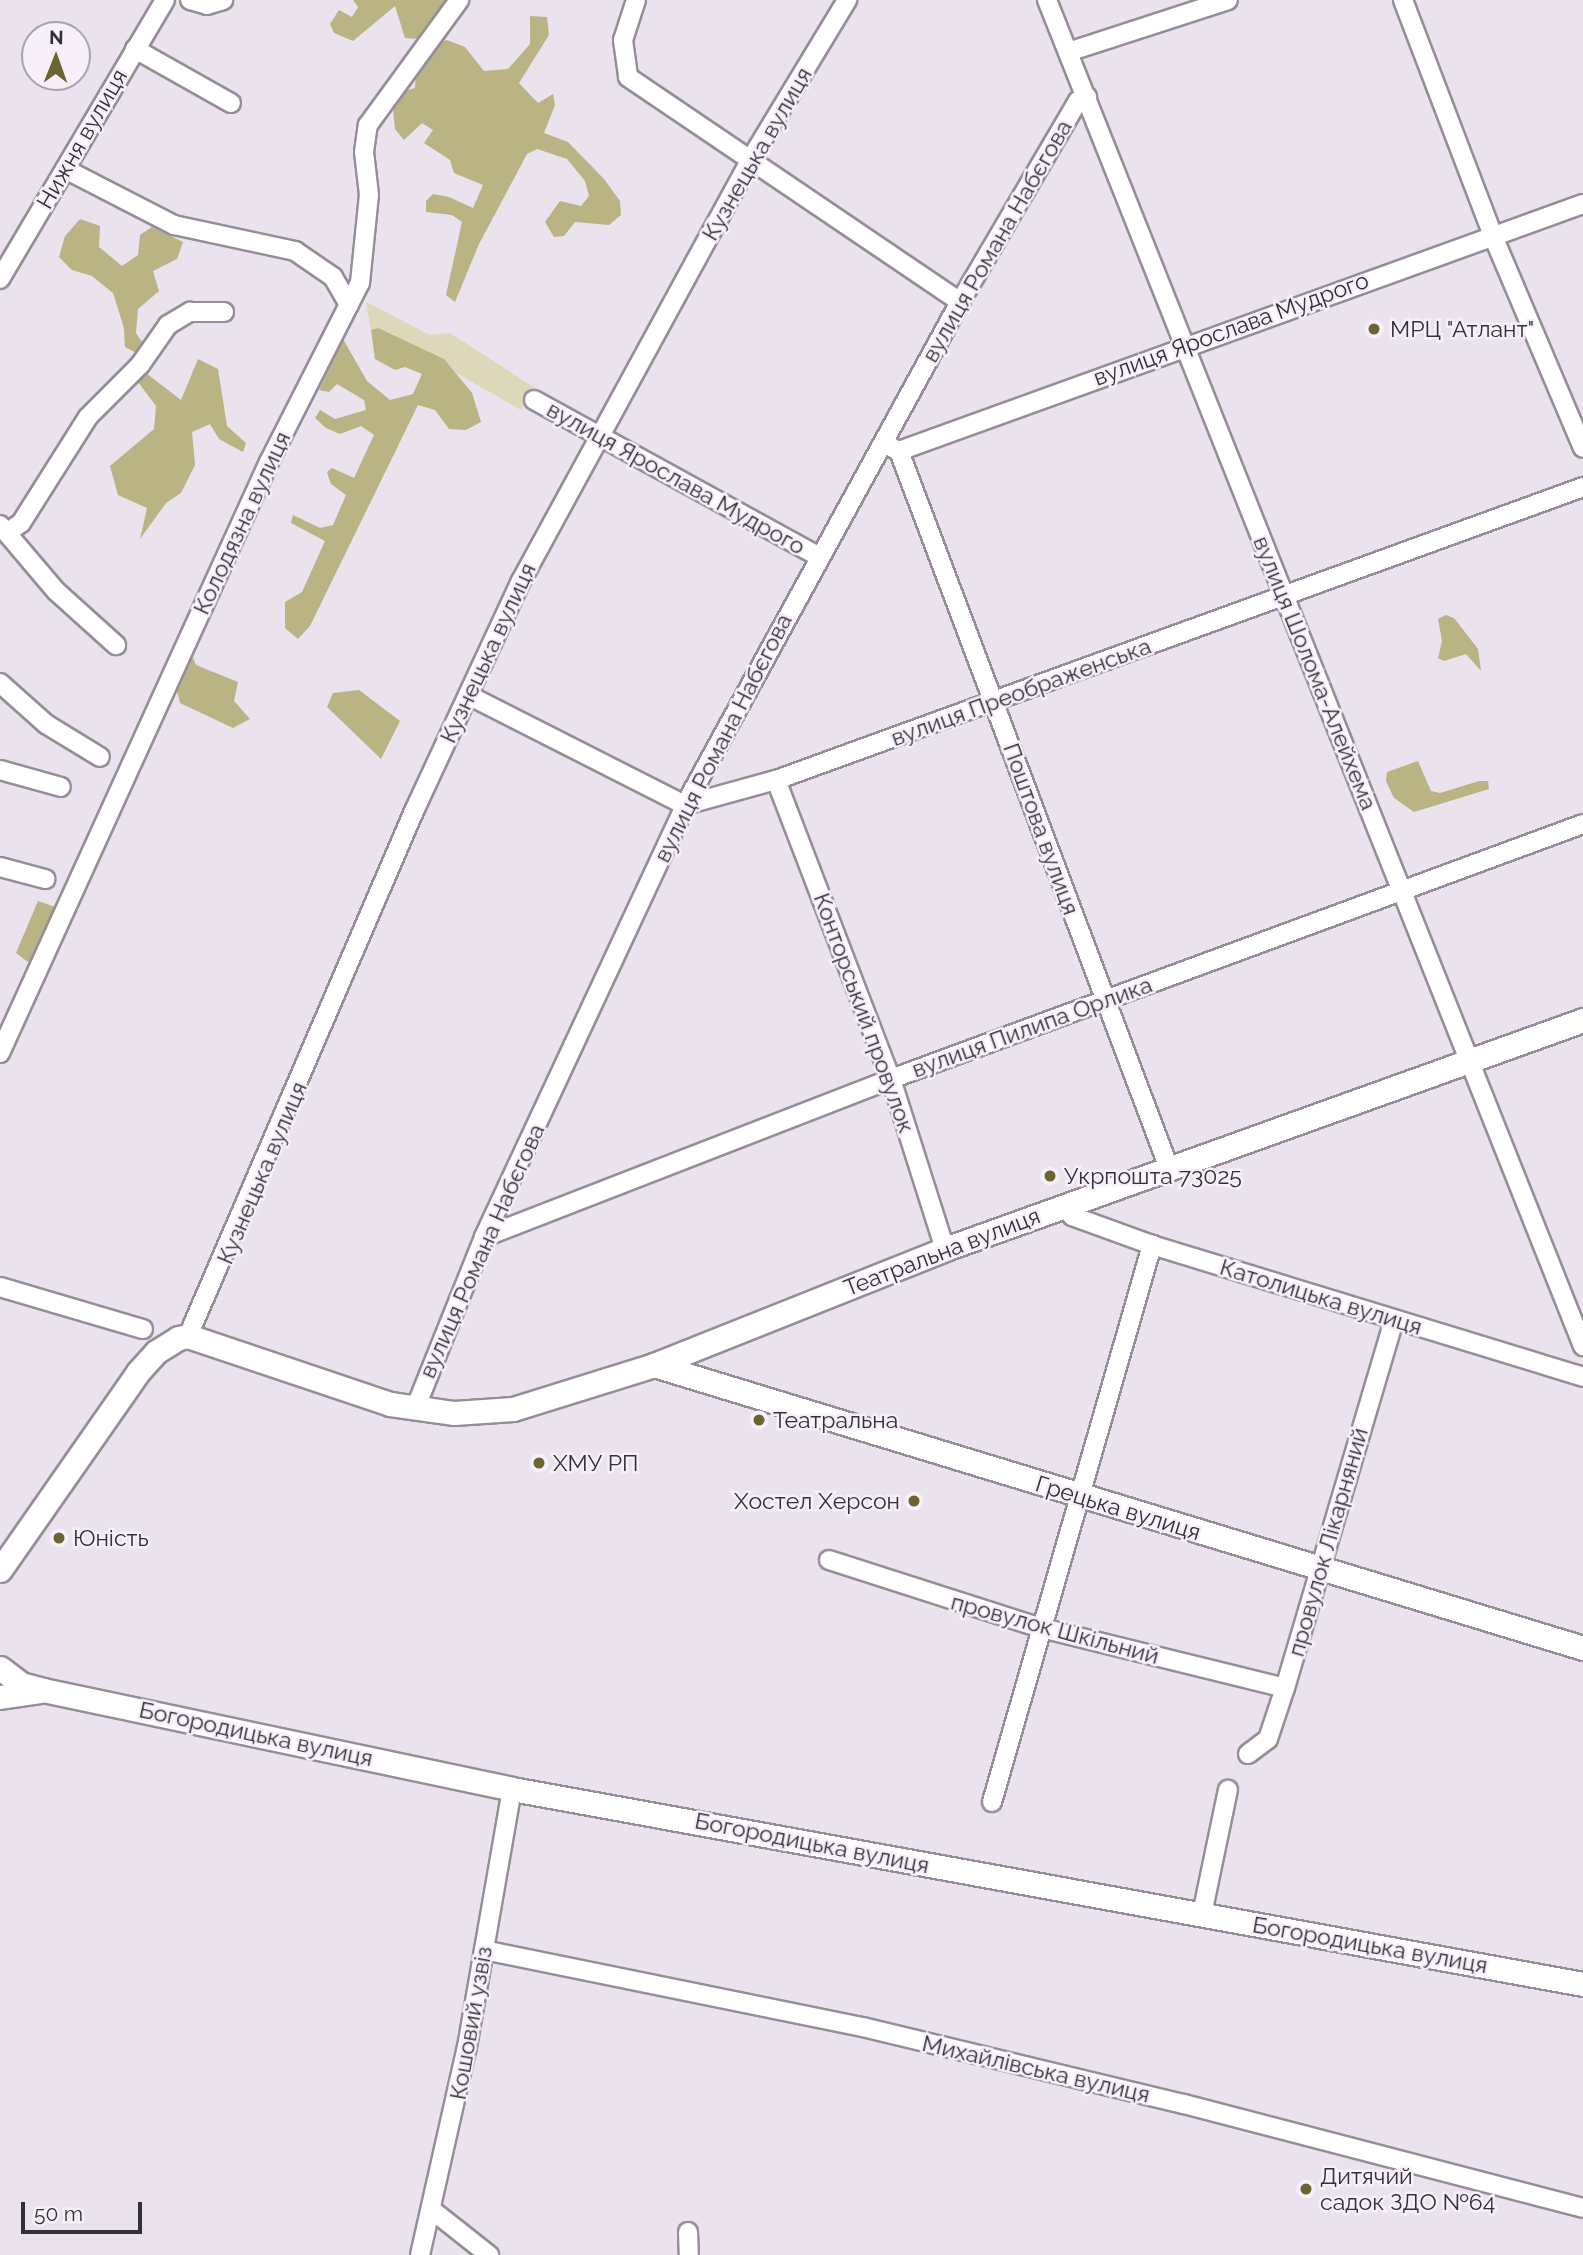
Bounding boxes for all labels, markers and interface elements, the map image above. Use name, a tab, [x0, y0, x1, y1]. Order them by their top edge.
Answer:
north arrow	[21, 21, 91, 91]
text: N	[49, 26, 64, 48]
street label: Кузнецька вулиця	[696, 63, 818, 245]
street label: Нижня вулиця	[31, 64, 133, 214]
street label: вулиця Романа Набєгова	[916, 115, 1078, 367]
street label: вулиця Ярослава Мудрого	[1090, 266, 1372, 392]
place label: МРЦ "Атлант"	[1390, 315, 1535, 343]
marker: МРЦ "Атлант"	[1364, 319, 1384, 339]
street label: вулиця Ярослава Мудрого	[542, 395, 810, 561]
street label: Колодязна вулиця	[188, 427, 296, 619]
street label: вулиця Шолома-Алейхема	[1247, 532, 1383, 814]
street label: Кузнецька вулиця	[434, 559, 542, 747]
street label: вулиця Романа Набєгова	[648, 609, 798, 867]
street label: вулиця Преображенська	[887, 632, 1155, 752]
street label: Поштова вулиця	[997, 739, 1085, 919]
street label: Конторський провулок	[808, 889, 920, 1137]
street label: вулиця Пилипа Орлика	[908, 971, 1156, 1083]
street label: Кузнецька вулиця	[211, 1078, 313, 1268]
street label: вулиця Романа Набєгова	[413, 1120, 551, 1382]
place label: Укрпошта 73025	[1064, 1162, 1242, 1190]
marker: Укрпошта 73025	[1042, 1168, 1058, 1184]
street label: Театральна вулиця	[840, 1202, 1044, 1302]
street label: Католицька вулиця	[1217, 1253, 1425, 1341]
place label: Театральна	[773, 1406, 898, 1434]
marker: Театральна	[751, 1412, 767, 1428]
street label: провулок Лікарняний	[1282, 1424, 1374, 1660]
place label: ХМУ РП	[553, 1449, 638, 1477]
marker: ХМУ РП	[531, 1455, 547, 1471]
street label: Грецька вулиця	[1032, 1470, 1204, 1546]
place label: Хостел Херсон	[734, 1487, 900, 1515]
marker: Хостел Херсон	[906, 1493, 922, 1509]
place label: Юність	[73, 1524, 149, 1552]
marker: Юність	[51, 1530, 67, 1546]
street label: провулок Шкільний	[948, 1588, 1162, 1670]
street label: Богородицька вулиця	[137, 1696, 375, 1772]
street label: Богородицька вулиця	[692, 1807, 932, 1879]
street label: Богородицька вулиця	[1250, 1911, 1490, 1979]
street label: Кошовий узвіз	[444, 1944, 498, 2102]
street label: Михайлівська вулиця	[919, 2029, 1153, 2109]
place label: Дитячий садок ЗДО №64	[1320, 2162, 1495, 2216]
marker: Дитячий садок ЗДО №64	[1298, 2181, 1314, 2197]
scale bar	[24, 2188, 145, 2232]
text: 50 m	[34, 2201, 83, 2226]

